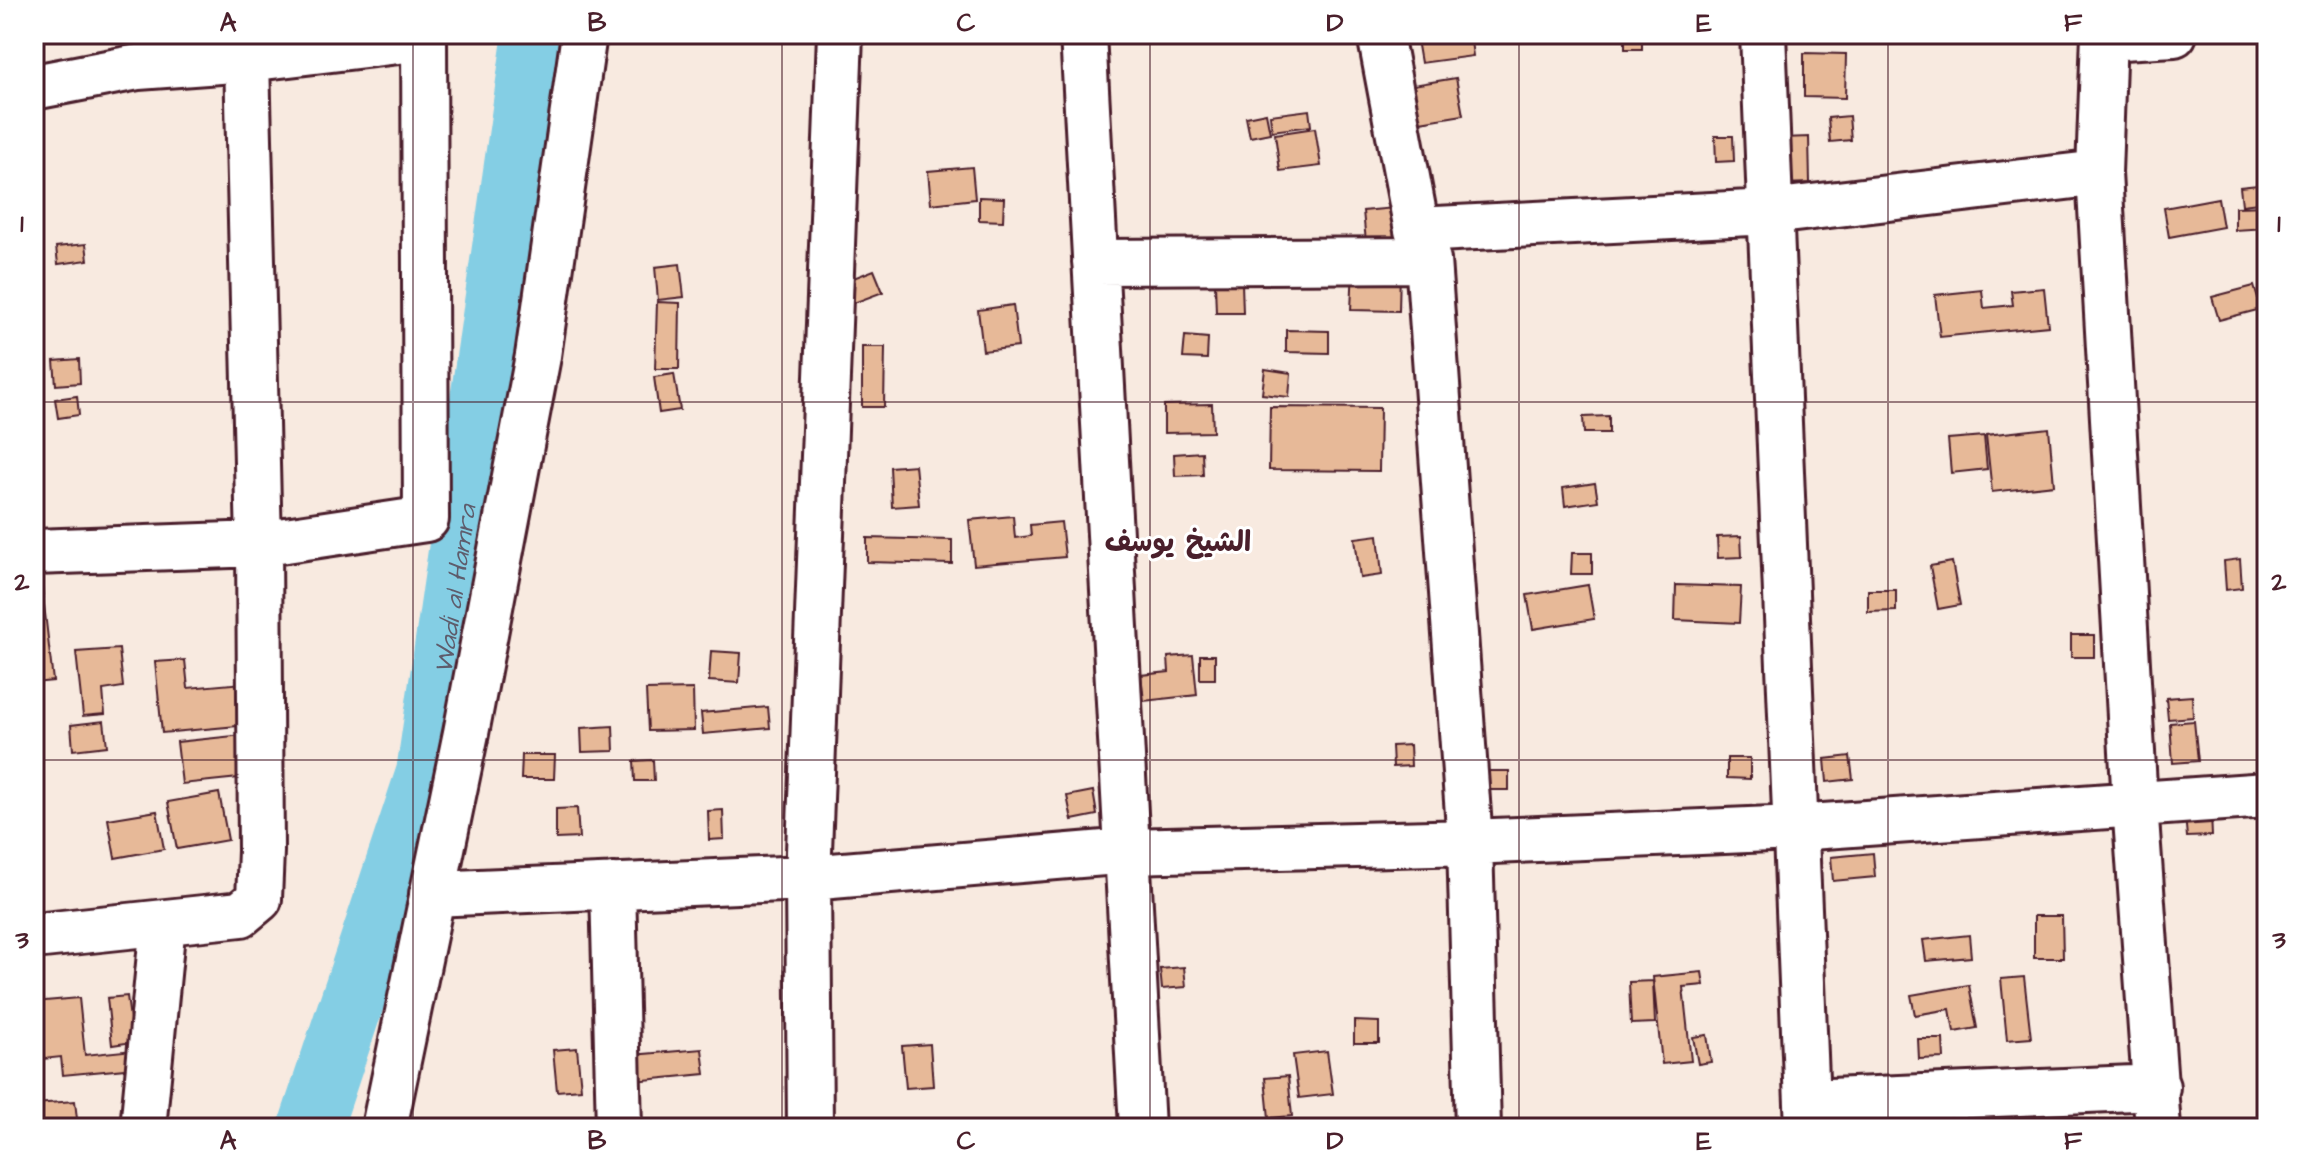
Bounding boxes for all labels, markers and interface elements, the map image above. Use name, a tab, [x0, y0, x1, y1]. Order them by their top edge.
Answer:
text: A	[220, 5, 237, 41]
text: B	[588, 5, 607, 41]
text: C	[957, 5, 976, 41]
text: D	[1327, 5, 1344, 41]
text: E	[1696, 5, 1712, 41]
text: F	[2064, 5, 2083, 41]
text: 1	[20, 206, 24, 242]
text: 1	[2277, 206, 2281, 242]
water label: Wadi al Hamra	[426, 501, 486, 676]
district label: الشيخ يوسف	[1105, 523, 1251, 562]
text: 2	[14, 564, 30, 600]
text: 2	[2271, 564, 2287, 600]
text: 3	[14, 922, 29, 958]
text: 3	[2271, 922, 2286, 958]
text: A	[220, 1123, 237, 1159]
text: B	[588, 1123, 607, 1159]
text: C	[957, 1123, 976, 1159]
text: D	[1327, 1123, 1344, 1159]
text: E	[1696, 1123, 1712, 1159]
text: F	[2064, 1123, 2083, 1159]

